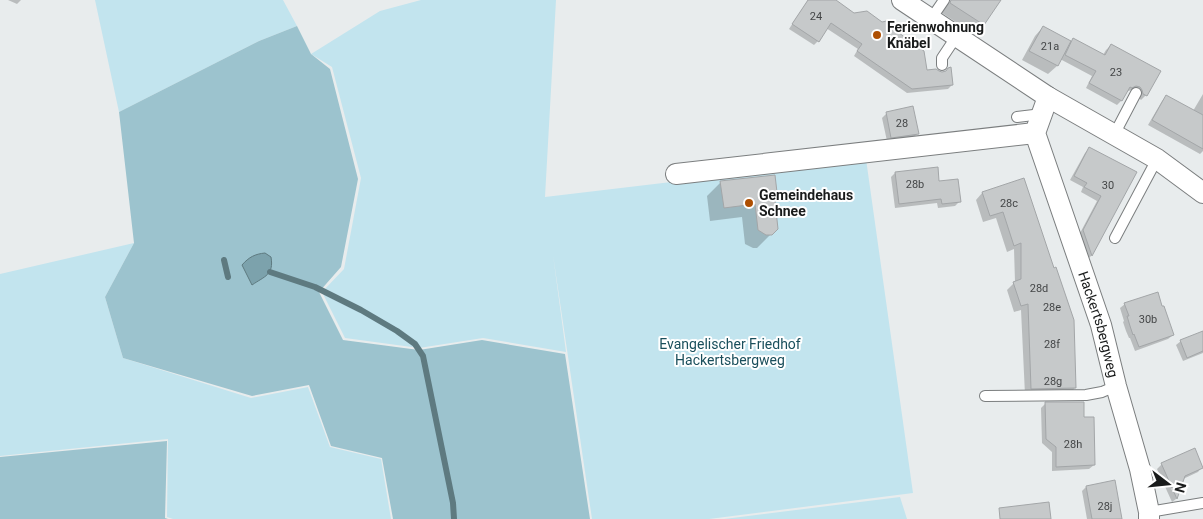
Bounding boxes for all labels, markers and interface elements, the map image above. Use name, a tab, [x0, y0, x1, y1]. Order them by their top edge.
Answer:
house number: 24	[810, 10, 822, 23]
place label: Ferienwohnung Knäbel	[887, 19, 984, 51]
marker: Ferienwohnung Knäbel	[871, 29, 883, 41]
house number: 21a	[1041, 40, 1059, 53]
house number: 23	[1110, 66, 1122, 79]
house number: 28	[896, 117, 908, 130]
house number: 28b	[906, 178, 924, 191]
house number: 30	[1102, 179, 1114, 192]
place label: Gemeindehaus Schnee	[759, 187, 853, 219]
marker: Gemeindehaus Schnee	[743, 197, 755, 209]
house number: 28c	[1000, 197, 1018, 210]
street label: Hackertsbergweg	[1075, 269, 1122, 379]
house number: 28d	[1030, 282, 1048, 295]
house number: 28e	[1043, 301, 1061, 314]
house number: 30b	[1139, 313, 1157, 326]
park label: Evangelischer Friedhof Hackertsbergweg	[659, 336, 801, 368]
house number: 28f	[1044, 338, 1060, 351]
house number: 28g	[1044, 375, 1062, 388]
house number: 28h	[1064, 438, 1082, 451]
north arrow	[1143, 459, 1193, 509]
text: N	[1171, 481, 1190, 495]
house number: 28j	[1098, 500, 1113, 513]

